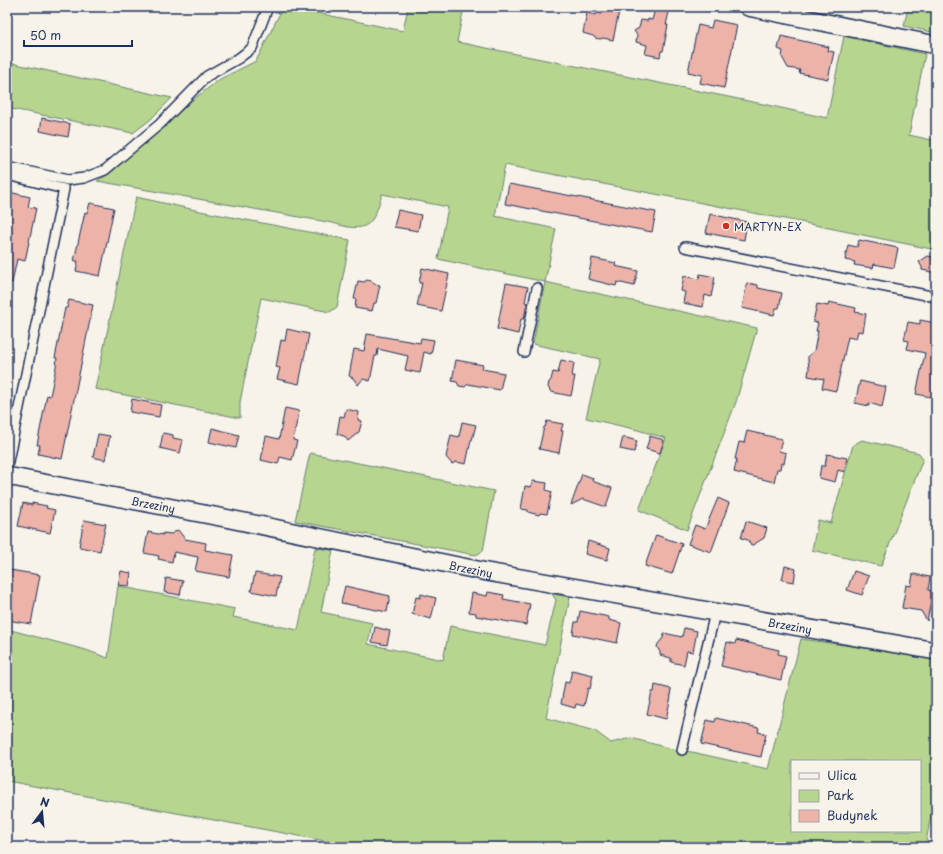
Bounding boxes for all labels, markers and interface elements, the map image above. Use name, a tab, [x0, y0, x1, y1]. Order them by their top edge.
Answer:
scale bar	[24, 22, 132, 48]
text: 50 m	[30, 26, 61, 44]
place label: MARTYN-EX	[734, 218, 802, 235]
marker: MARTYN-EX	[721, 221, 731, 231]
street label: Brzeziny	[130, 492, 177, 517]
street label: Brzeziny	[447, 556, 494, 581]
street label: Brzeziny	[766, 613, 813, 638]
legend	[791, 760, 921, 832]
text: Ulica	[827, 766, 857, 784]
text: Park	[827, 786, 854, 804]
north arrow	[22, 792, 62, 832]
text: N	[38, 793, 52, 811]
text: Budynek	[827, 806, 877, 824]

